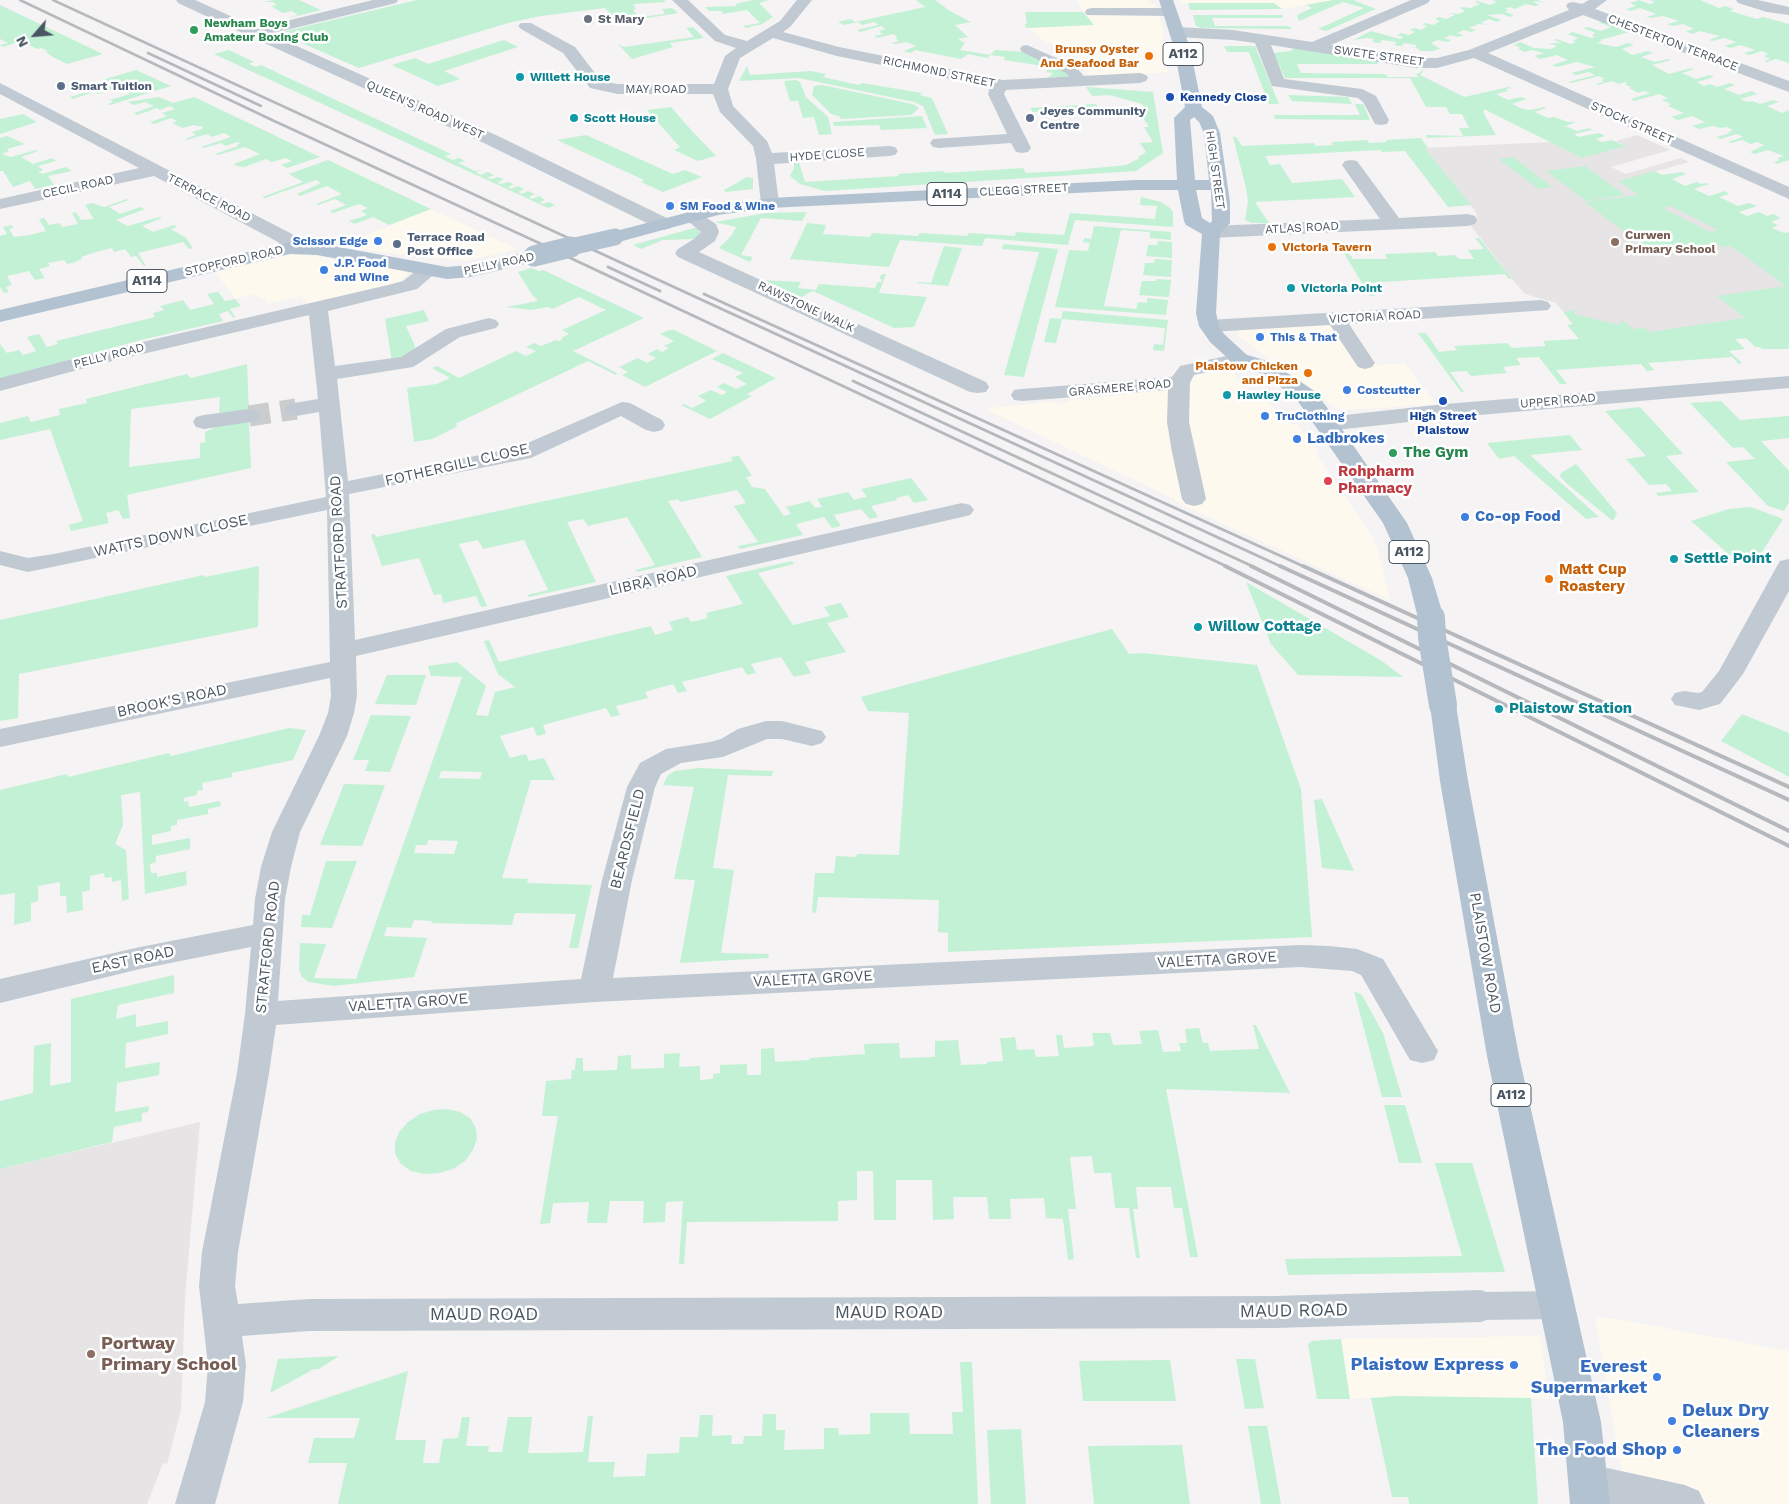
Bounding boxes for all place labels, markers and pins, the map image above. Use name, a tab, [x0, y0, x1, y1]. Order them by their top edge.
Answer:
place label: St Mary	[598, 12, 644, 26]
marker: St Mary	[582, 13, 594, 25]
place label: Newham Boys Amateur Boxing Club	[204, 16, 329, 44]
marker: Newham Boys Amateur Boxing Club	[188, 24, 200, 36]
place label: Brunsy Oyster And Seafood Bar	[1040, 42, 1139, 70]
marker: Brunsy Oyster And Seafood Bar	[1143, 50, 1155, 62]
place label: Willett House	[530, 70, 610, 84]
marker: Willett House	[514, 71, 526, 83]
place label: Smart Tuition	[71, 79, 152, 93]
marker: Smart Tuition	[55, 80, 67, 92]
place label: Kennedy Close	[1180, 90, 1267, 104]
marker: Kennedy Close	[1164, 91, 1176, 103]
place label: Jeyes Community Centre	[1040, 104, 1146, 132]
place label: Scott House	[584, 111, 656, 125]
marker: Scott House	[568, 112, 580, 124]
marker: Jeyes Community Centre	[1024, 112, 1036, 124]
place label: SM Food & Wine	[680, 199, 775, 213]
marker: SM Food & Wine	[664, 200, 676, 212]
place label: Curwen Primary School	[1625, 228, 1716, 256]
place label: Terrace Road Post Office	[407, 230, 485, 258]
place label: Scissor Edge	[293, 234, 368, 248]
marker: Scissor Edge	[372, 235, 384, 247]
marker: Curwen Primary School	[1609, 236, 1621, 248]
marker: Terrace Road Post Office	[391, 238, 403, 250]
place label: Victoria Tavern	[1282, 240, 1372, 254]
marker: Victoria Tavern	[1266, 241, 1278, 253]
place label: J.P. Food and Wine	[334, 256, 389, 284]
marker: J.P. Food and Wine	[318, 264, 330, 276]
place label: Victoria Point	[1301, 281, 1382, 295]
marker: Victoria Point	[1285, 282, 1297, 294]
place label: This & That	[1270, 330, 1337, 344]
marker: This & That	[1254, 331, 1266, 343]
place label: Plaistow Chicken and Pizza	[1195, 359, 1298, 387]
marker: Plaistow Chicken and Pizza	[1302, 367, 1314, 379]
place label: Costcutter	[1357, 383, 1420, 397]
marker: Costcutter	[1341, 384, 1353, 396]
place label: Hawley House	[1237, 388, 1321, 402]
marker: Hawley House	[1221, 389, 1233, 401]
marker: High Street Plaistow	[1437, 395, 1449, 407]
place label: TruClothing	[1275, 409, 1344, 423]
place label: High Street Plaistow	[1409, 409, 1477, 437]
marker: TruClothing	[1259, 410, 1271, 422]
place label: Ladbrokes	[1307, 430, 1384, 448]
marker: Ladbrokes	[1291, 433, 1303, 445]
place label: The Gym	[1403, 444, 1468, 462]
marker: The Gym	[1387, 447, 1399, 459]
place label: Rohpharm Pharmacy	[1338, 463, 1414, 498]
marker: Rohpharm Pharmacy	[1322, 475, 1334, 487]
place label: Co-op Food	[1475, 508, 1561, 526]
marker: Co-op Food	[1459, 511, 1471, 523]
place label: Settle Point	[1684, 550, 1772, 568]
marker: Settle Point	[1668, 553, 1680, 565]
place label: Matt Cup Roastery	[1559, 561, 1627, 596]
marker: Matt Cup Roastery	[1543, 573, 1555, 585]
place label: Willow Cottage	[1208, 618, 1321, 636]
marker: Willow Cottage	[1192, 621, 1204, 633]
place label: Plaistow Station	[1509, 700, 1632, 718]
marker: Plaistow Station	[1493, 703, 1505, 715]
place label: Portway Primary School	[101, 1333, 237, 1376]
marker: Portway Primary School	[85, 1348, 97, 1360]
place label: Plaistow Express	[1350, 1354, 1504, 1376]
place label: Everest Supermarket	[1531, 1356, 1647, 1398]
marker: Plaistow Express	[1508, 1359, 1520, 1371]
marker: Everest Supermarket	[1651, 1371, 1663, 1383]
place label: Delux Dry Cleaners	[1682, 1400, 1769, 1442]
marker: Delux Dry Cleaners	[1666, 1415, 1678, 1427]
place label: The Food Shop	[1536, 1439, 1667, 1461]
marker: The Food Shop	[1671, 1444, 1683, 1456]

